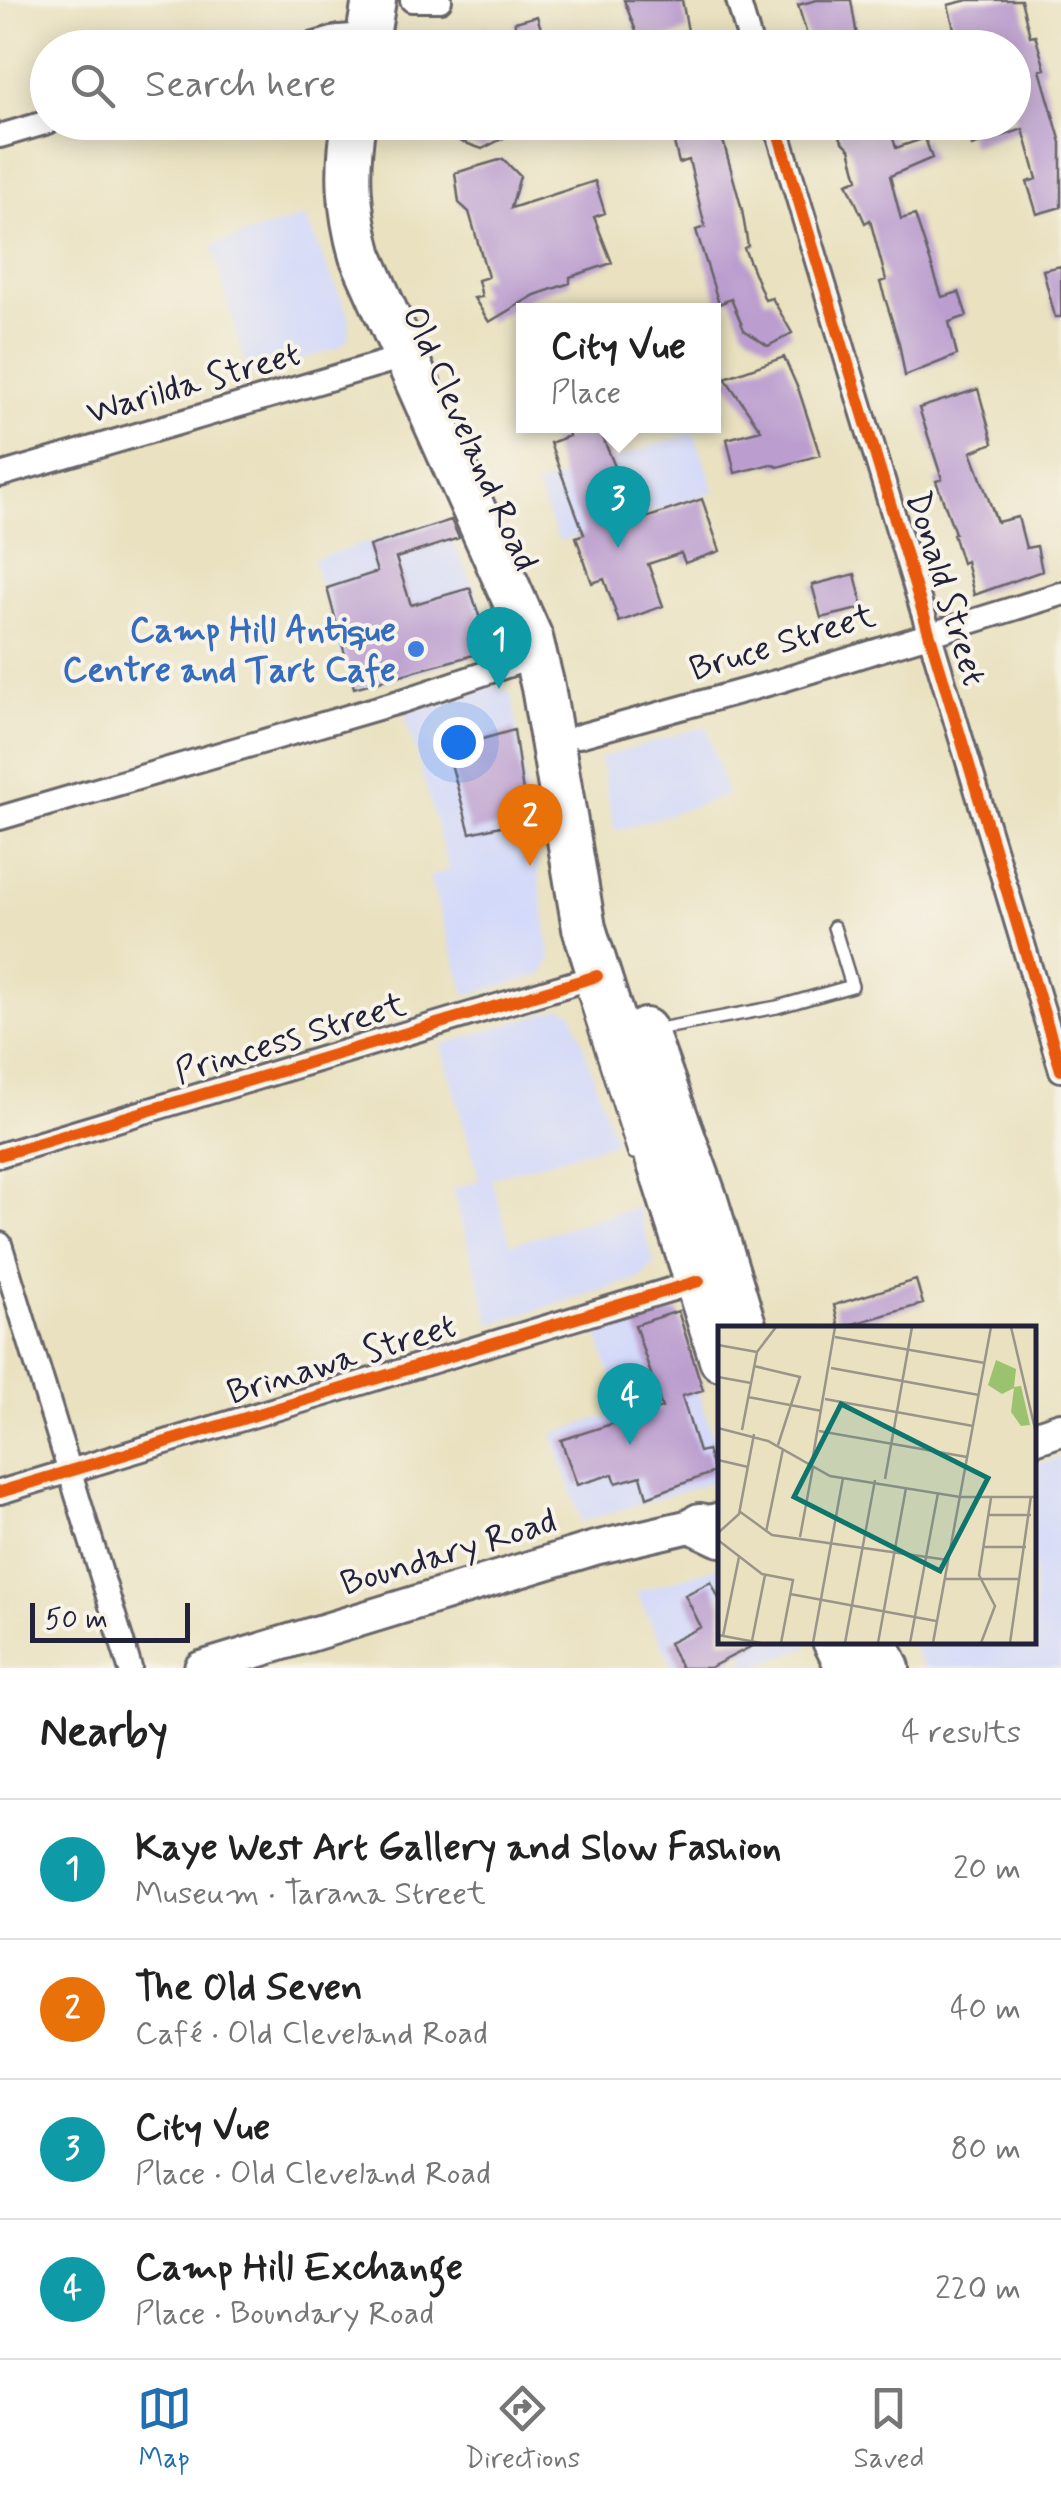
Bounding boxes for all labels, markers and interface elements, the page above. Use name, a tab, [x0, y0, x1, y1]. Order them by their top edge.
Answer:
search box	[30, 30, 1031, 140]
icon: search	[65, 58, 120, 113]
text: Search here	[145, 61, 336, 110]
street label: Old Cleveland Road	[390, 299, 548, 578]
popup	[516, 303, 721, 433]
text: City Vue	[551, 323, 686, 372]
street label: Warilda Street	[81, 331, 306, 436]
text: Place	[551, 372, 621, 414]
pin: 3	[586, 466, 650, 548]
street label: Donald Street	[894, 485, 997, 692]
street label: Bruce Street	[684, 593, 881, 693]
pin: 1	[466, 606, 532, 689]
place label: Camp Hill Antique Centre and Tart Cafe	[62, 608, 396, 694]
marker: Camp Hill Antique Centre and Tart Cafe	[405, 638, 427, 660]
your location	[433, 717, 484, 768]
pin: 2	[498, 784, 562, 866]
street label: Princess Street	[170, 982, 412, 1096]
street label: Brinawa Street	[222, 1303, 462, 1417]
inset map	[718, 1326, 1036, 1643]
pin: 4	[598, 1362, 662, 1445]
street label: Boundary Road	[335, 1498, 562, 1608]
scale bar	[30, 1598, 190, 1642]
text: 50 m	[45, 1602, 108, 1639]
text: Nearby	[40, 1706, 168, 1761]
text: 4 results	[901, 1712, 1021, 1754]
text: Kaye West Art Gallery and Slow Fashion	[135, 1824, 781, 1873]
text: 1	[65, 1848, 80, 1890]
text: 20 m	[953, 1848, 1021, 1890]
text: Museum · Tarana Street	[135, 1873, 486, 1915]
text: The Old Seven	[135, 1964, 363, 2013]
text: 2	[65, 1988, 80, 2030]
text: 40 m	[950, 1988, 1021, 2030]
text: Café · Old Cleveland Road	[135, 2013, 488, 2055]
text: City Vue	[135, 2104, 270, 2153]
text: 3	[65, 2128, 80, 2170]
text: 80 m	[951, 2128, 1021, 2170]
text: Place · Old Cleveland Road	[135, 2153, 491, 2195]
text: Camp Hill Exchange	[135, 2244, 463, 2293]
text: 4	[63, 2268, 82, 2310]
text: 220 m	[935, 2268, 1021, 2310]
text: Place · Boundary Road	[135, 2293, 434, 2335]
tab: Map	[137, 2381, 192, 2478]
tab: Directions	[465, 2381, 580, 2478]
tab: Saved	[854, 2381, 924, 2478]

